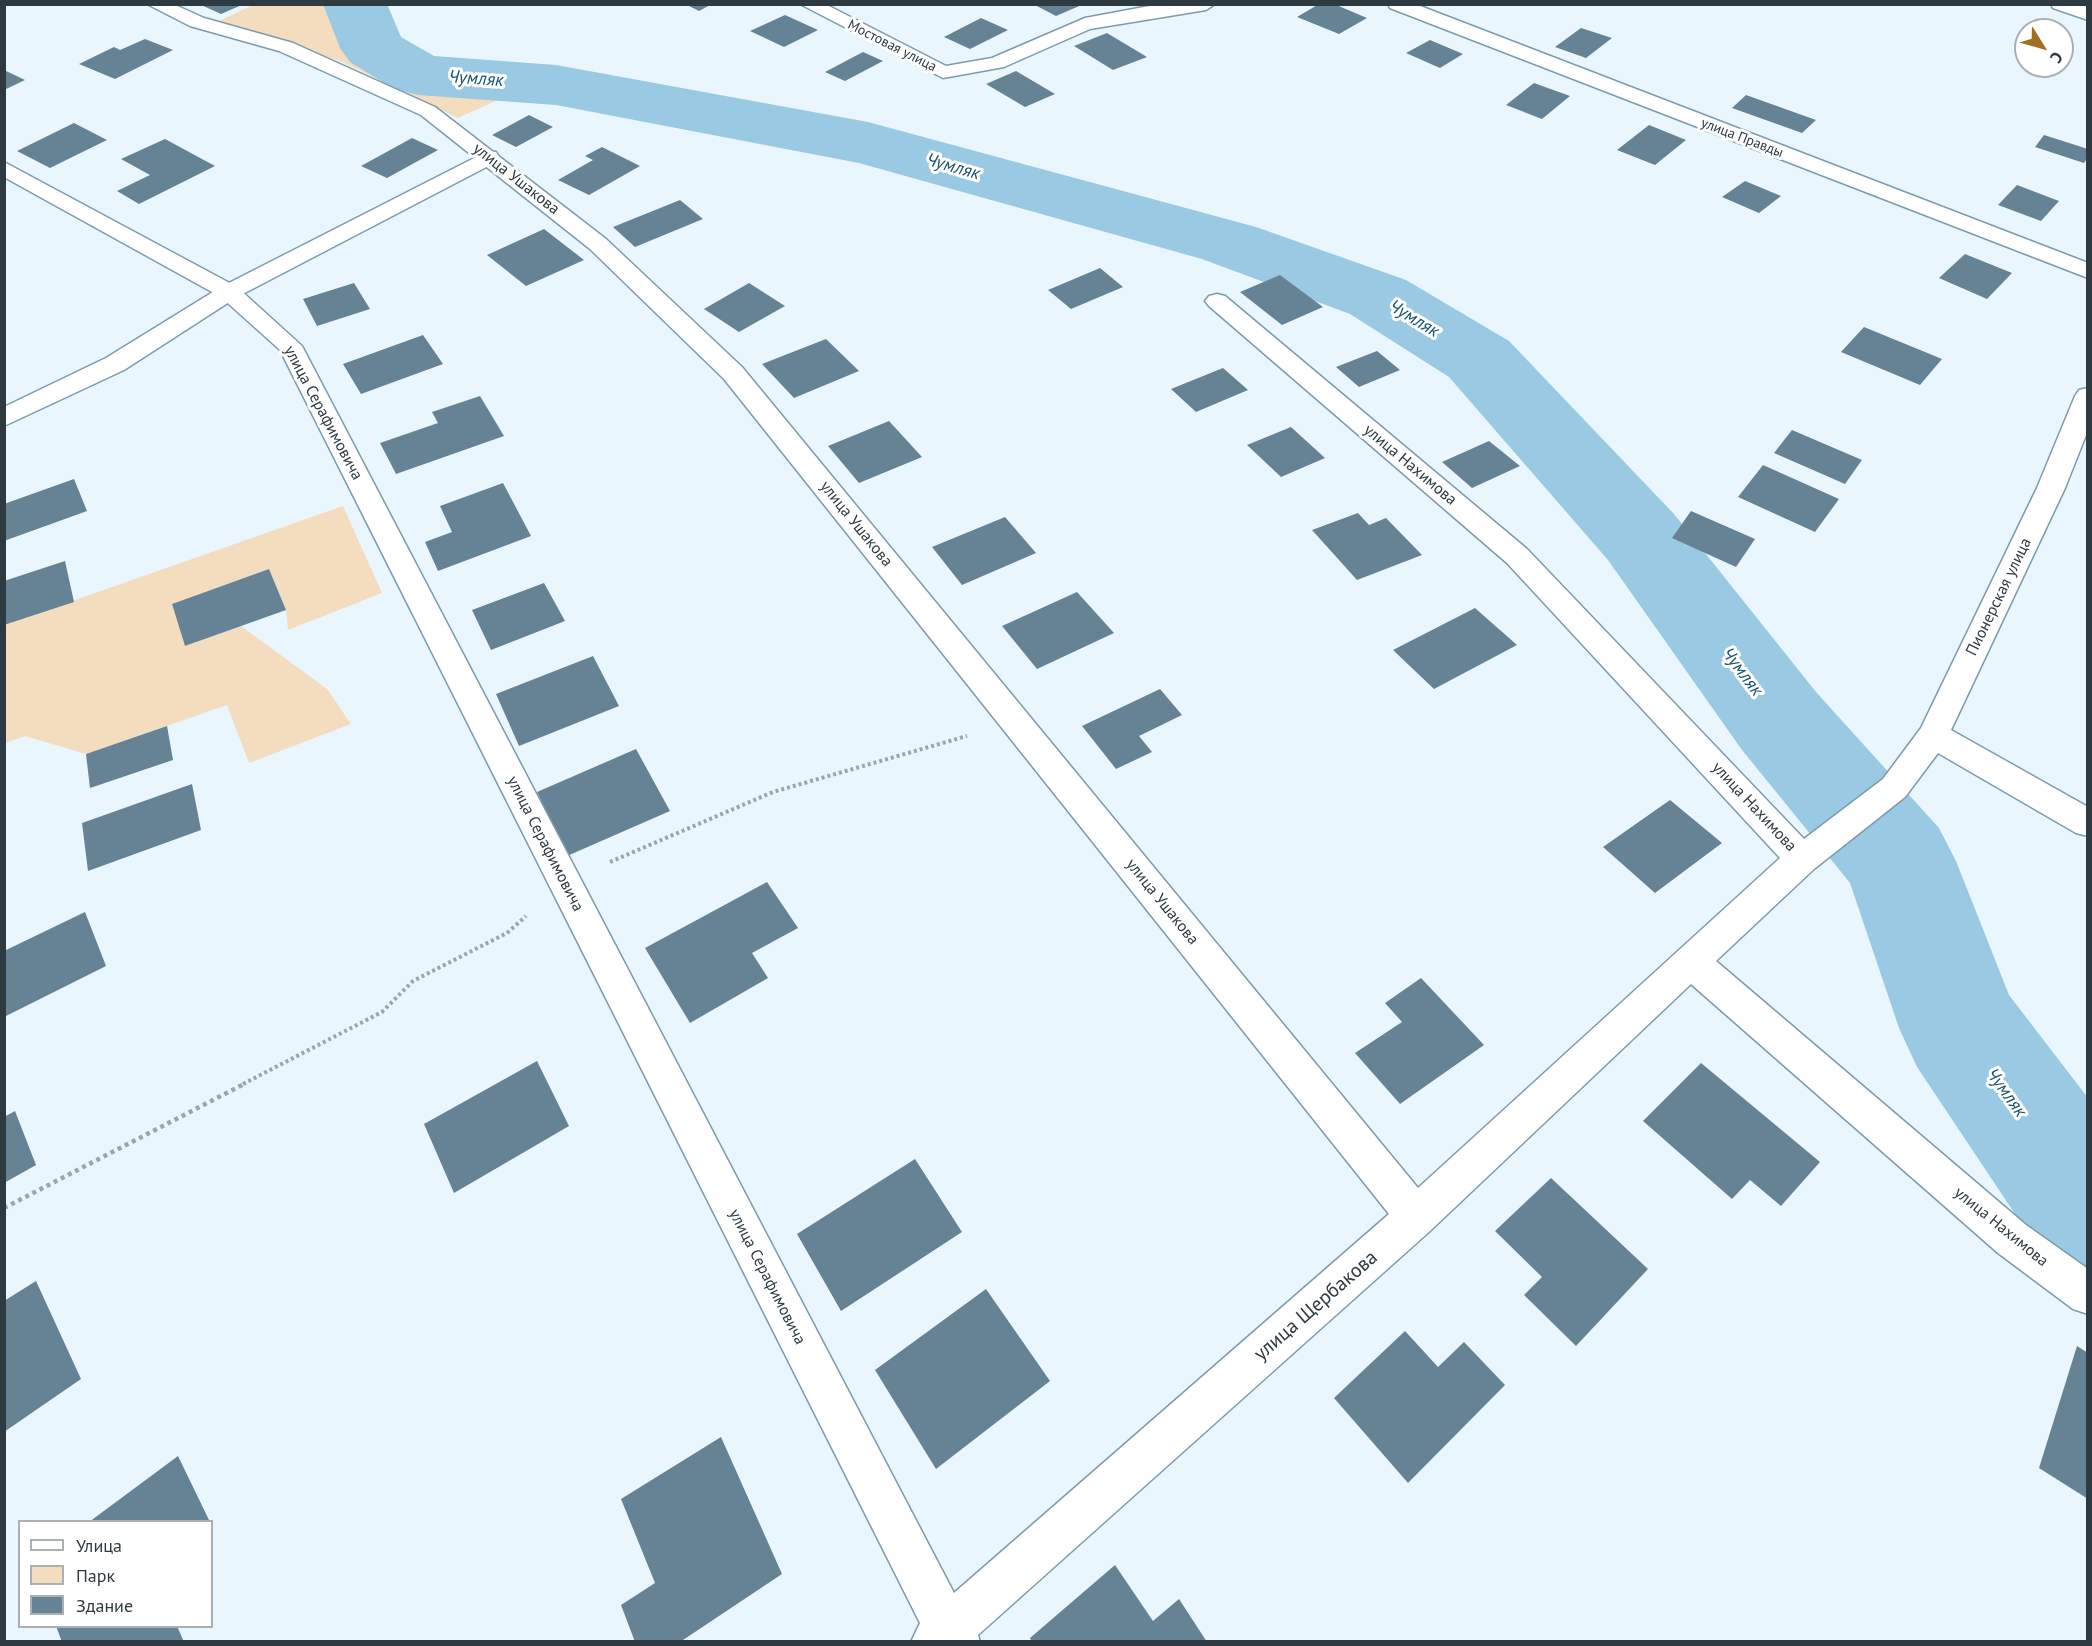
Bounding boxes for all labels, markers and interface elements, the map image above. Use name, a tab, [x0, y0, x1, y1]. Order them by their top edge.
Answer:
street label: Мостовая улица	[845, 16, 939, 76]
north arrow	[2014, 18, 2074, 78]
text: С	[2046, 48, 2067, 67]
water label: Чумляк	[448, 66, 504, 92]
street label: улица Правды	[1698, 115, 1786, 161]
street label: улица Ушакова	[469, 139, 563, 219]
water label: Чумляк	[924, 149, 982, 185]
water label: Чумляк	[1385, 296, 1443, 342]
street label: улица Серафимовича	[279, 343, 367, 483]
street label: улица Нахимова	[1360, 421, 1460, 509]
street label: улица Ушакова	[816, 477, 896, 571]
street label: Пионерская улица	[1962, 535, 2036, 659]
water label: Чумляк	[1717, 644, 1767, 700]
street label: улица Нахимова	[1708, 758, 1800, 856]
street label: улица Серафимовича	[503, 773, 587, 915]
street label: улица Ушакова	[1122, 855, 1202, 949]
water label: Чумляк	[1981, 1064, 2031, 1122]
street label: улица Нахимова	[1950, 1183, 2052, 1271]
street label: улица Серафимовича	[725, 1206, 809, 1348]
street label: улица Щербакова	[1249, 1246, 1383, 1366]
legend	[18, 1520, 213, 1628]
text: Улица	[76, 1534, 122, 1557]
text: Парк	[76, 1564, 115, 1587]
text: Здание	[76, 1594, 133, 1617]

